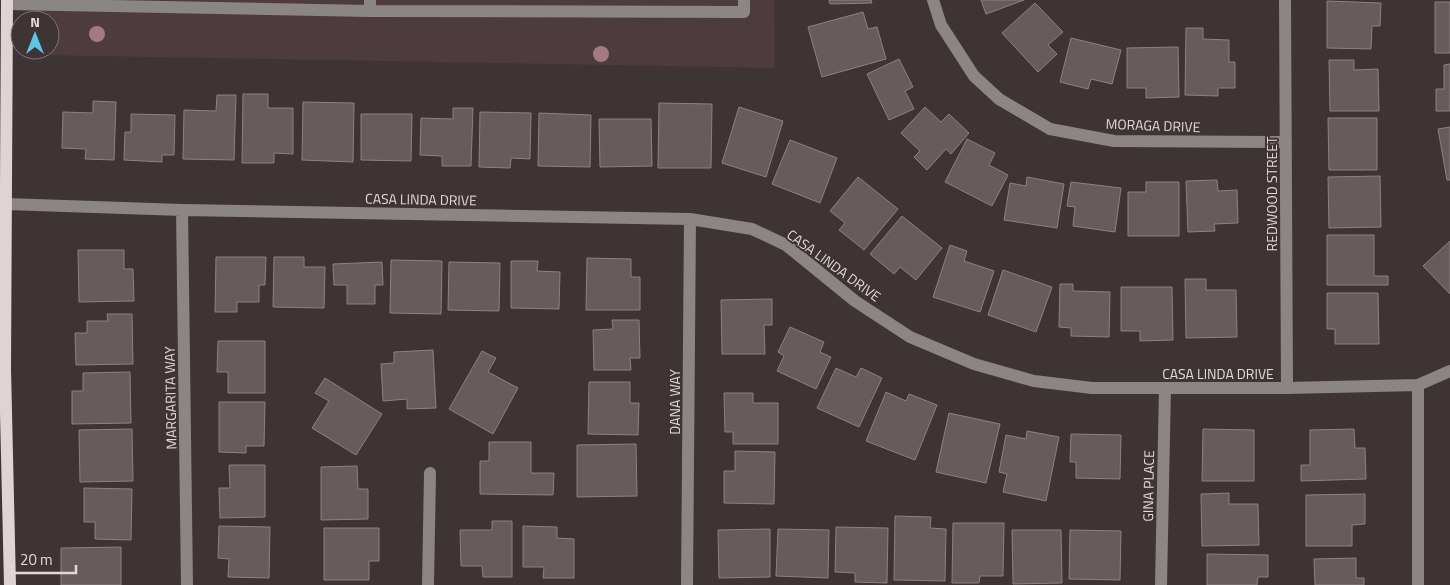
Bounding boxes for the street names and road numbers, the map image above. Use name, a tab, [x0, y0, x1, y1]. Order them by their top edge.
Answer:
street label: MORAGA DRIVE	[1105, 113, 1201, 137]
street label: REDWOOD STREET	[1261, 136, 1282, 251]
street label: CASA LINDA DRIVE	[365, 188, 477, 210]
street label: CASA LINDA DRIVE	[783, 224, 886, 306]
street label: MARGARITA WAY	[159, 346, 181, 450]
street label: CASA LINDA DRIVE	[1162, 363, 1274, 384]
street label: DANA WAY	[664, 369, 685, 435]
street label: GINA PLACE	[1137, 450, 1159, 522]

